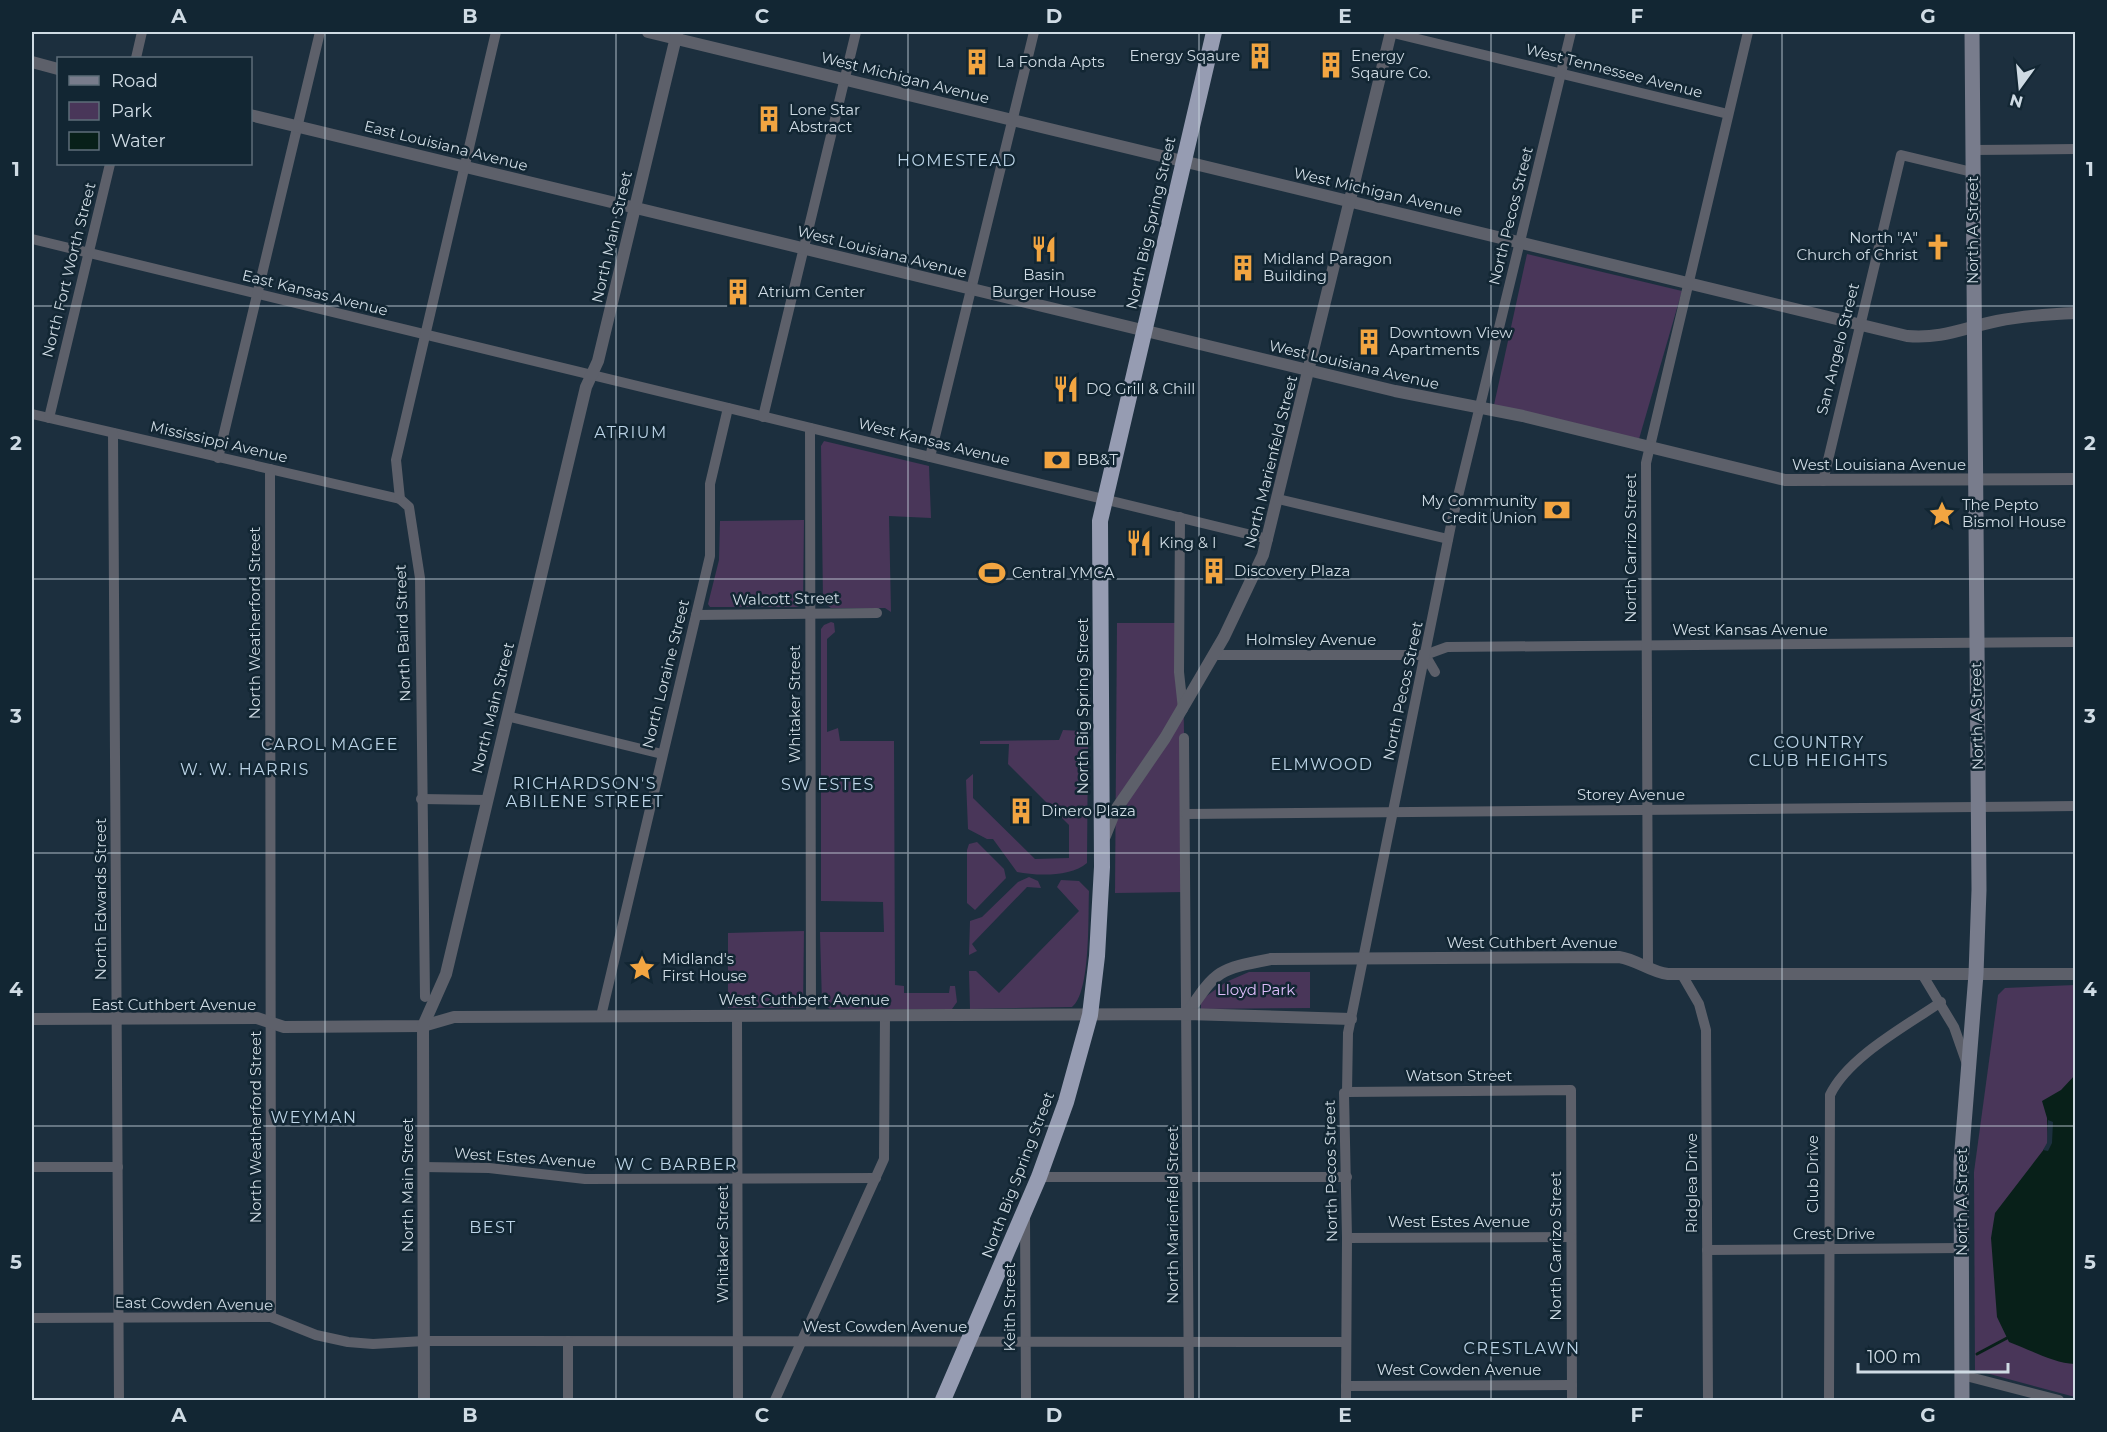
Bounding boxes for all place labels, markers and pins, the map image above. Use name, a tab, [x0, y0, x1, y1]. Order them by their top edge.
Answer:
building icon: Energy Sqaure	[1245, 41, 1275, 71]
place label: Energy Sqaure	[1129, 46, 1240, 65]
place label: Energy Sqaure Co.	[1351, 46, 1431, 82]
building icon: La Fonda Apts	[962, 47, 992, 77]
building icon: Energy Sqaure Co.	[1316, 50, 1346, 80]
place label: La Fonda Apts	[997, 52, 1105, 71]
place label: Lone Star Abstract	[789, 100, 860, 136]
building icon: Lone Star Abstract	[754, 104, 784, 134]
place label: North "A" Church of Christ	[1796, 228, 1918, 264]
church icon: North "A" Church of Christ	[1923, 232, 1953, 262]
restaurant icon: Basin Burger House	[1029, 234, 1059, 264]
place label: Midland Paragon Building	[1263, 249, 1392, 285]
building icon: Midland Paragon Building	[1228, 253, 1258, 283]
place label: Basin Burger House	[992, 265, 1096, 301]
building icon: Atrium Center	[723, 277, 753, 307]
place label: Atrium Center	[758, 282, 865, 301]
place label: Downtown View Apartments	[1389, 323, 1513, 359]
building icon: Downtown View Apartments	[1354, 327, 1384, 357]
restaurant icon: DQ Grill & Chill	[1051, 374, 1081, 404]
place label: DQ Grill & Chill	[1086, 379, 1195, 398]
bank icon: BB&T	[1042, 445, 1072, 475]
place label: BB&T	[1077, 450, 1118, 469]
place label: My Community Credit Union	[1421, 491, 1538, 527]
bank icon: My Community Credit Union	[1542, 495, 1572, 525]
place label: The Pepto Bismol House	[1962, 495, 2066, 531]
place icon: The Pepto Bismol House	[1927, 499, 1957, 529]
restaurant icon: King & I	[1124, 528, 1154, 558]
place label: King & I	[1159, 533, 1217, 552]
building icon: Discovery Plaza	[1199, 556, 1229, 586]
sports icon: Central YMCA	[977, 558, 1007, 588]
place label: Discovery Plaza	[1234, 561, 1350, 580]
place label: Central YMCA	[1012, 563, 1115, 582]
building icon: Dinero Plaza	[1006, 796, 1036, 826]
place label: Dinero Plaza	[1041, 801, 1136, 820]
place label: Midland's First House	[662, 949, 747, 985]
place icon: Midland's First House	[627, 953, 657, 983]

